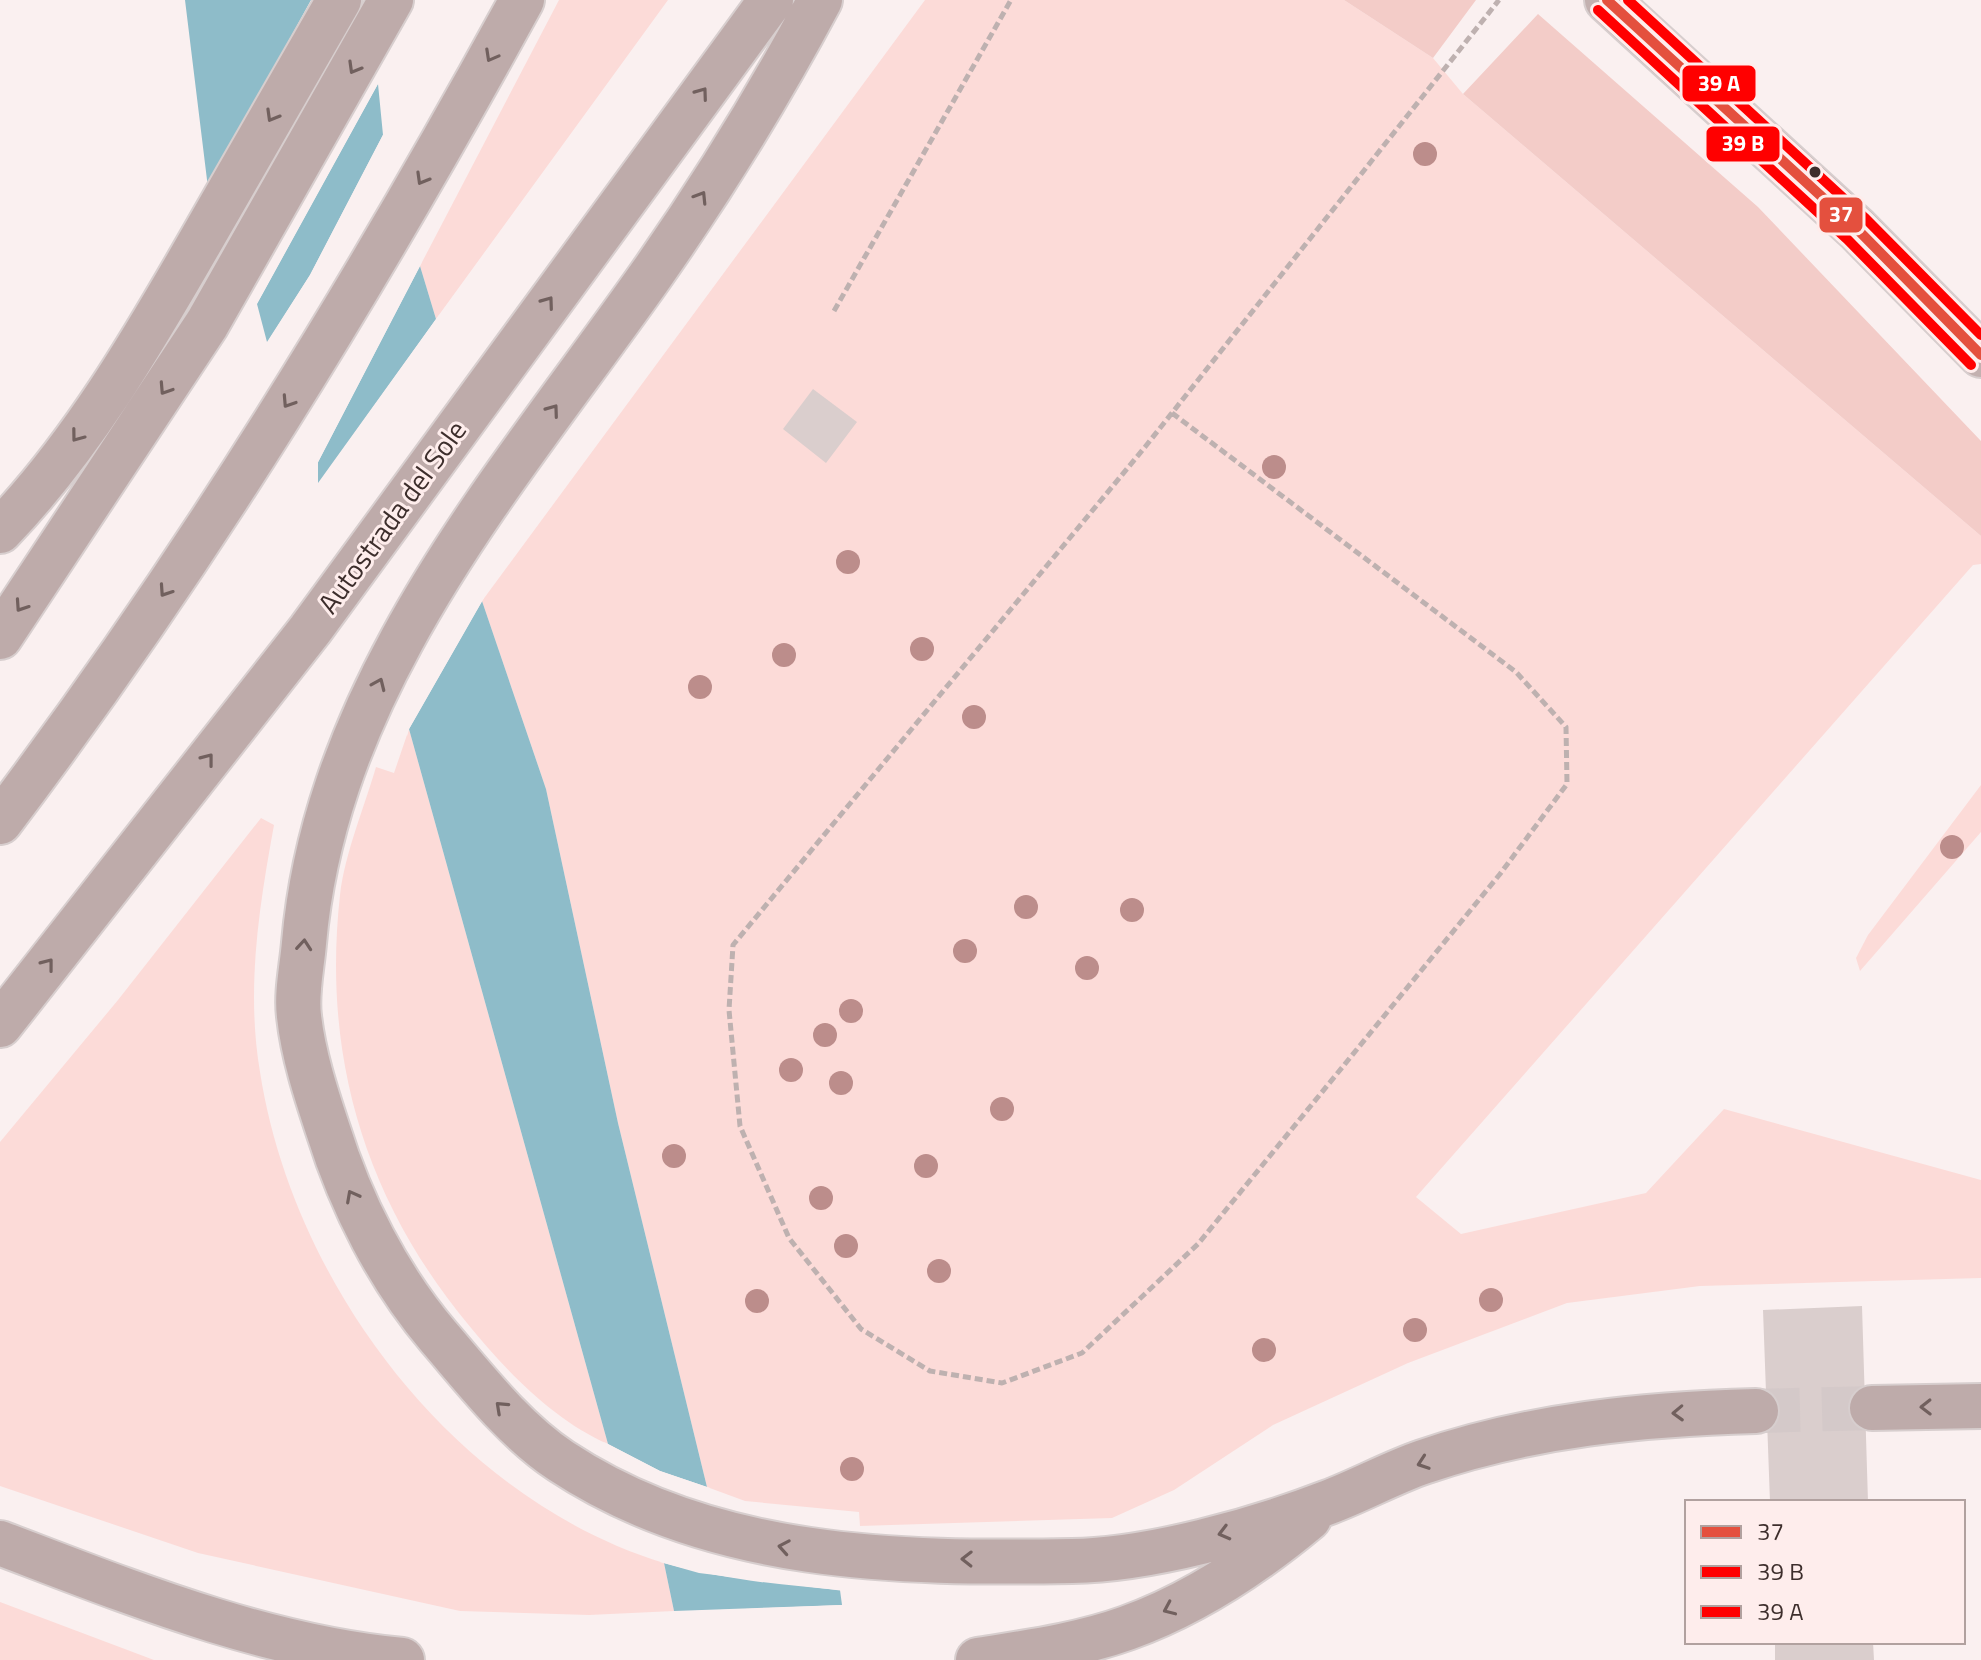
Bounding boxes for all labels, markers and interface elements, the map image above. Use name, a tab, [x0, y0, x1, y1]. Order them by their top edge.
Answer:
one-way arrow	[486, 48, 501, 62]
one-way arrow	[348, 60, 364, 74]
line badge: 39 A	[1681, 64, 1757, 103]
text: 39 A	[1698, 66, 1740, 100]
one-way arrow	[692, 87, 707, 102]
one-way arrow	[266, 107, 282, 122]
line badge: 39 B	[1705, 125, 1781, 163]
text: 39 B	[1722, 126, 1764, 160]
unlabelled marker	[1807, 164, 1823, 180]
one-way arrow	[416, 170, 432, 185]
one-way arrow	[691, 191, 706, 206]
line badge: 37	[1818, 196, 1864, 234]
text: 37	[1829, 197, 1853, 231]
one-way arrow	[539, 297, 553, 311]
one-way arrow	[159, 380, 174, 395]
one-way arrow	[283, 394, 298, 408]
one-way arrow	[543, 405, 557, 419]
street label: Autostrada del Sole	[307, 411, 477, 622]
one-way arrow	[73, 427, 87, 442]
one-way arrow	[160, 582, 175, 596]
one-way arrow	[16, 597, 31, 611]
one-way arrow	[369, 678, 385, 693]
one-way arrow	[198, 754, 213, 768]
one-way arrow	[295, 938, 312, 951]
one-way arrow	[38, 959, 53, 973]
one-way arrow	[347, 1190, 362, 1205]
one-way arrow	[1919, 1398, 1932, 1416]
one-way arrow	[496, 1403, 511, 1417]
one-way arrow	[1671, 1405, 1684, 1422]
one-way arrow	[1417, 1454, 1431, 1470]
legend	[1685, 1500, 1965, 1644]
text: 37	[1757, 1513, 1784, 1549]
one-way arrow	[1218, 1524, 1232, 1541]
one-way arrow	[778, 1539, 791, 1556]
one-way arrow	[960, 1550, 973, 1567]
text: 39 B	[1757, 1553, 1804, 1589]
text: 39 A	[1757, 1593, 1803, 1629]
one-way arrow	[1163, 1599, 1177, 1615]

